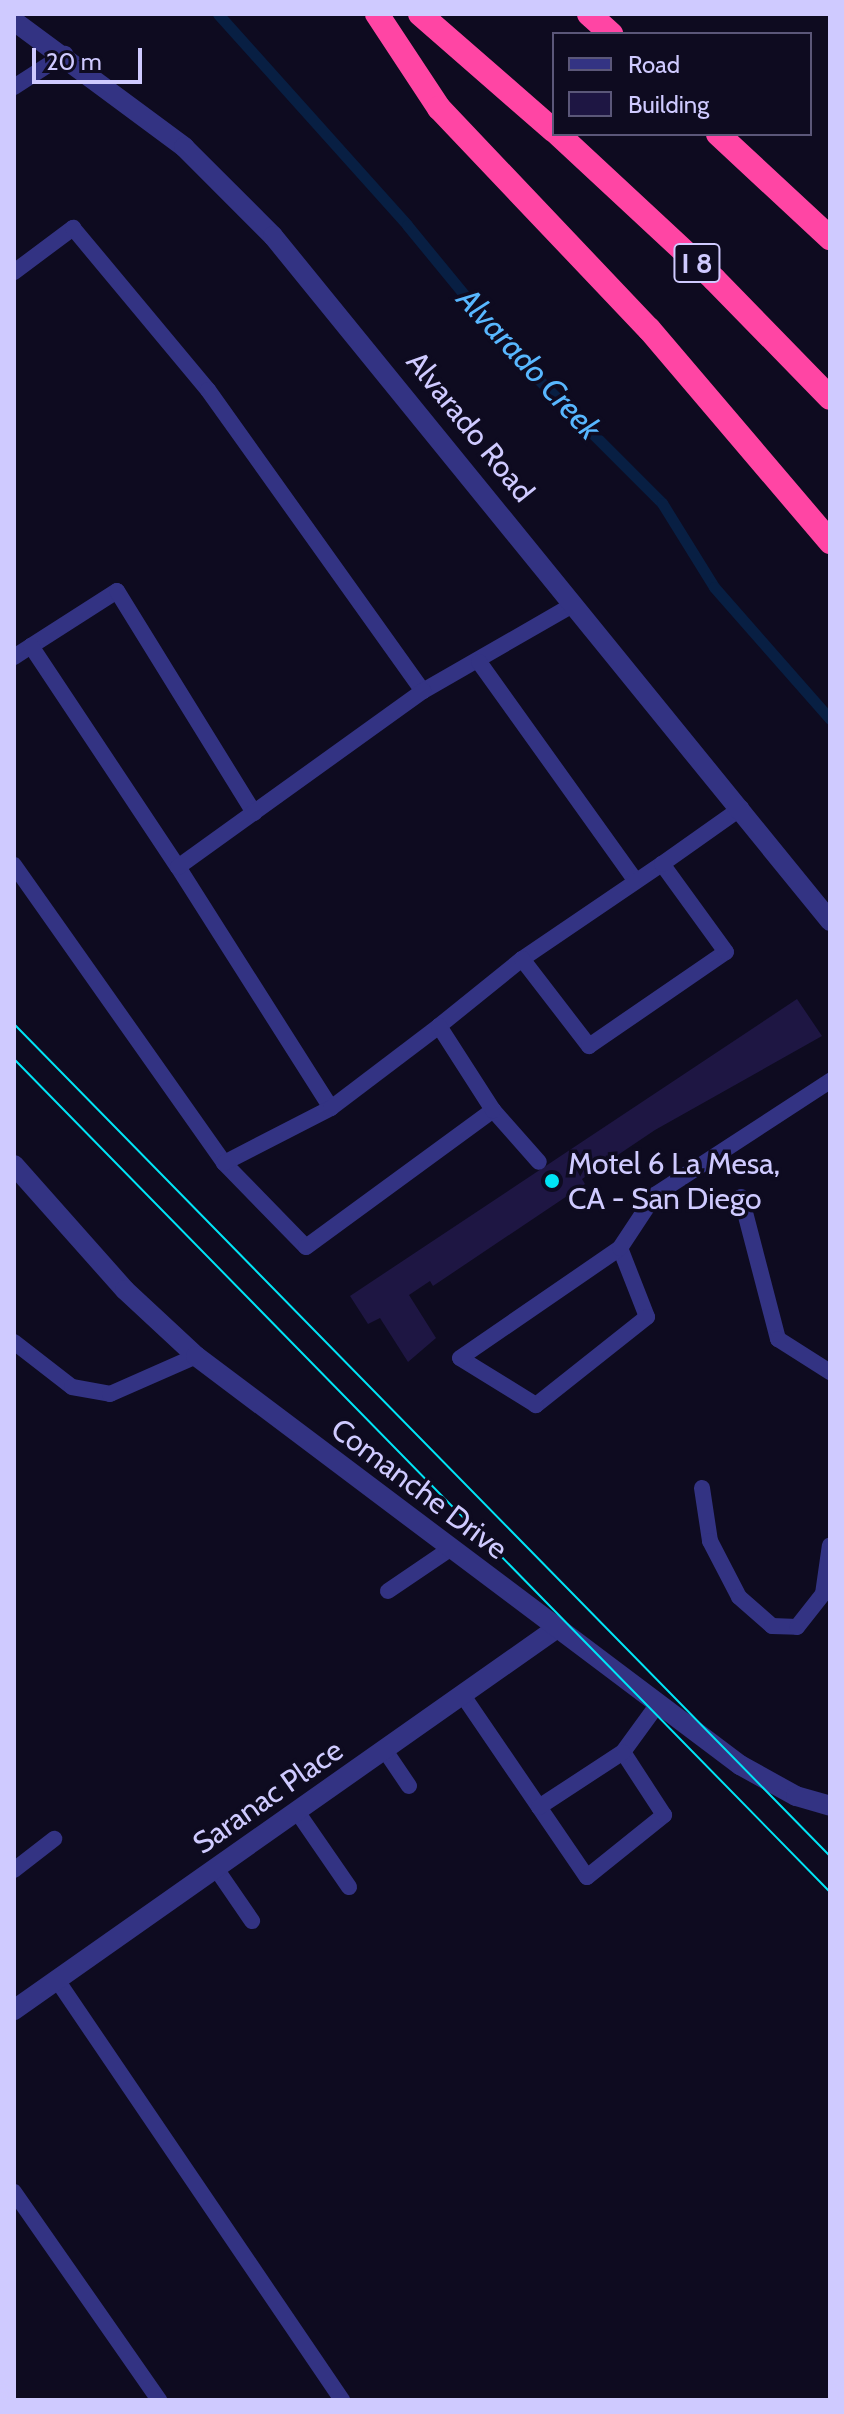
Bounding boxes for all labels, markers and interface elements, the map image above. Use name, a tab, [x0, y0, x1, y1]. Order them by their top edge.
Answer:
scale bar	[36, 32, 146, 82]
legend	[552, 32, 812, 136]
text: 20 m	[46, 47, 102, 76]
text: Road	[628, 50, 680, 79]
text: Building	[628, 90, 709, 119]
road number: I 8	[673, 239, 721, 287]
water label: Alvarado Creek	[449, 280, 609, 448]
street label: Alvarado Road	[399, 345, 541, 509]
place label: Motel 6 La Mesa, CA - San Diego	[568, 1146, 780, 1216]
marker: Motel 6 La Mesa, CA - San Diego	[543, 1172, 561, 1190]
street label: Comanche Drive	[324, 1411, 514, 1567]
street label: Saranac Place	[186, 1732, 350, 1862]

